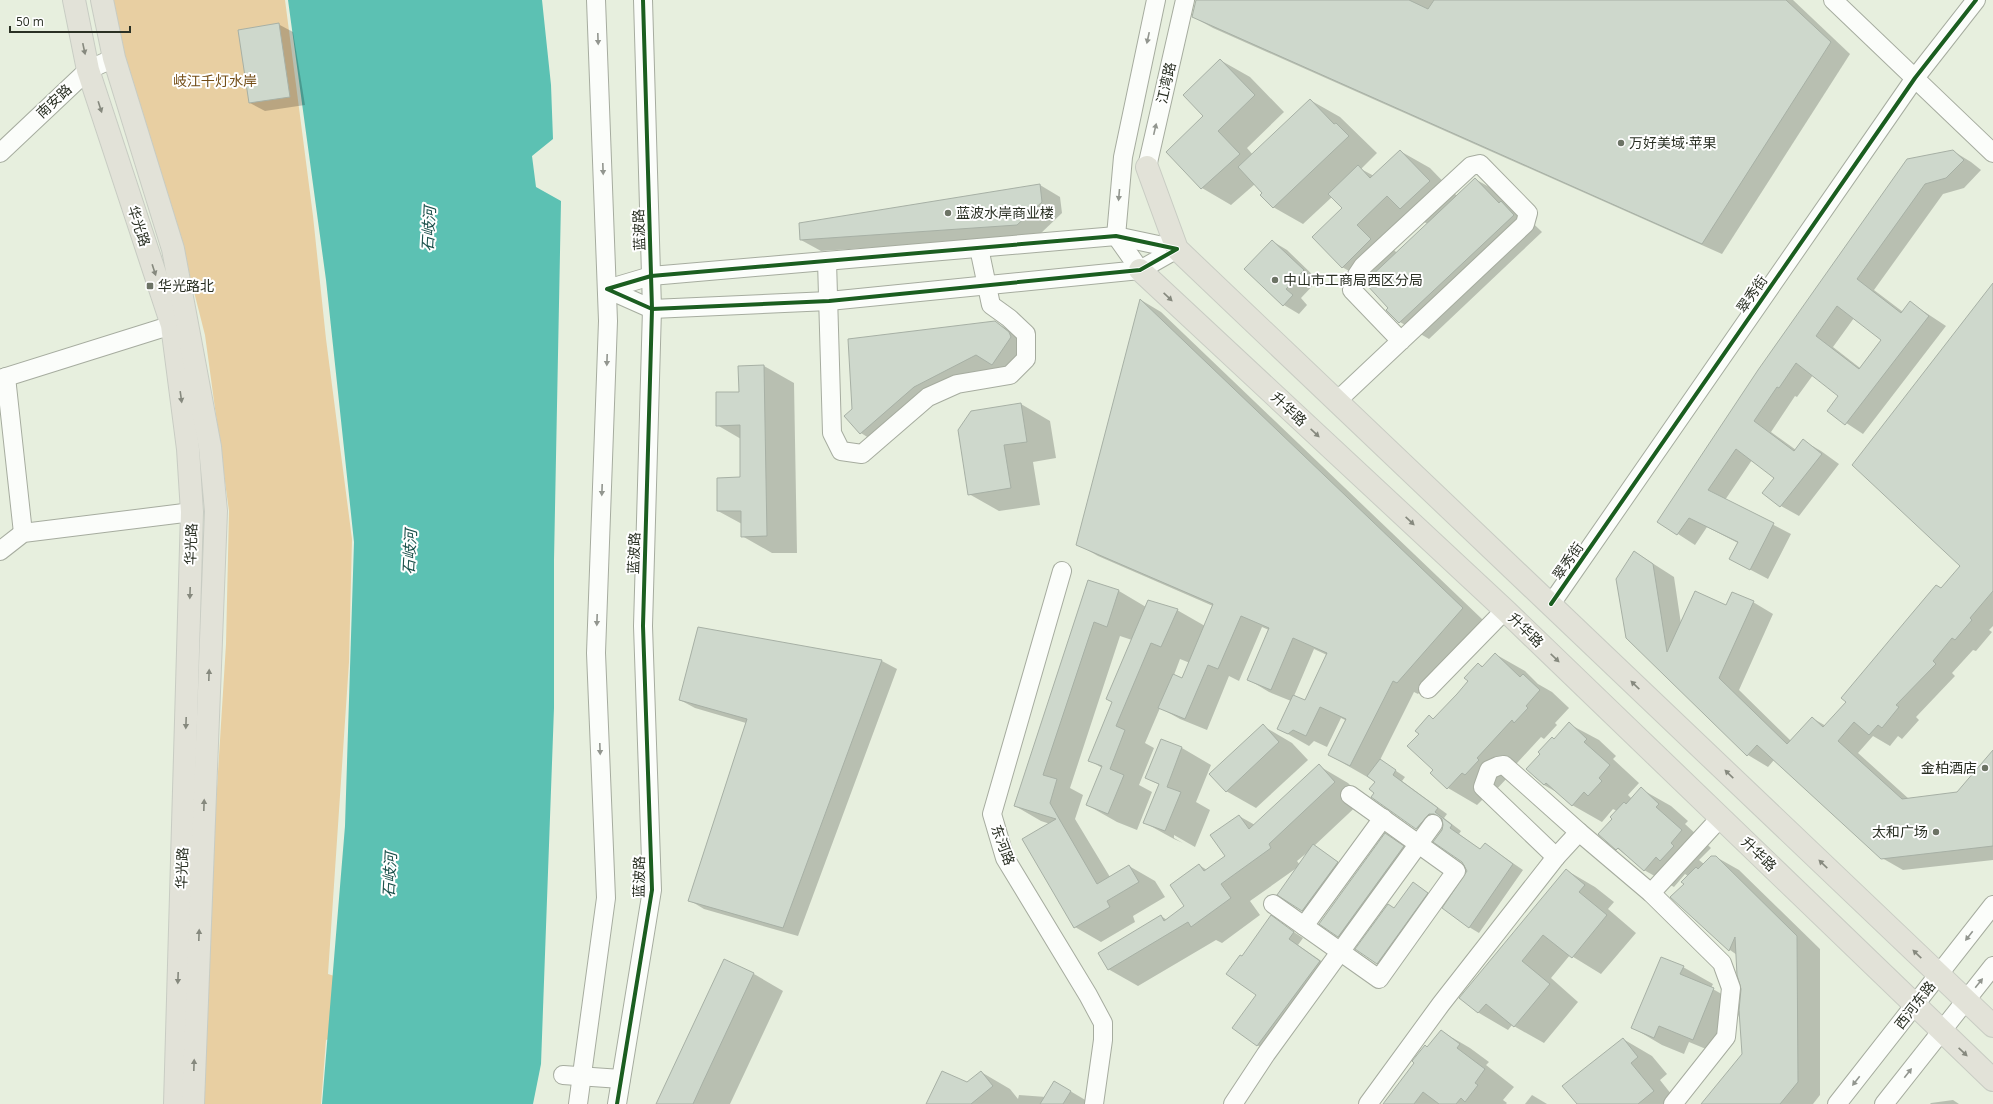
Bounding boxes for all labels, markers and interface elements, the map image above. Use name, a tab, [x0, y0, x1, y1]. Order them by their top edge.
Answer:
scale bar	[10, 8, 130, 34]
text: 50 m	[16, 13, 44, 30]
one-way arrow	[1145, 32, 1151, 44]
one-way arrow	[594, 33, 601, 45]
one-way arrow	[81, 42, 87, 55]
street label: 江湾路	[1152, 60, 1179, 105]
park label: 岐江千灯水岸	[173, 71, 257, 90]
street label: 南安路	[32, 79, 75, 122]
one-way arrow	[98, 101, 104, 113]
one-way arrow	[1153, 123, 1159, 135]
place label: 万好美域·苹果	[1629, 133, 1717, 152]
marker: 万好美域·苹果	[1616, 138, 1626, 148]
one-way arrow	[599, 163, 606, 175]
one-way arrow	[1116, 189, 1123, 201]
street label: 华光路	[124, 203, 155, 249]
water label: 石岐河	[417, 203, 439, 252]
place label: 蓝波水岸商业楼	[956, 203, 1054, 222]
marker: 蓝波水岸商业楼	[943, 208, 953, 218]
street label: 蓝波路	[628, 209, 649, 251]
one-way arrow	[151, 265, 157, 277]
place label: 中山市工商局西区分局	[1283, 270, 1423, 289]
street label: 翠秀街	[1732, 271, 1771, 316]
marker: 中山市工商局西区分局	[1270, 275, 1280, 285]
place label: 华光路北	[158, 276, 214, 295]
marker: 华光路北	[145, 281, 155, 291]
one-way arrow	[1163, 292, 1173, 301]
one-way arrow	[603, 354, 610, 366]
street label: 升华路	[1268, 387, 1311, 430]
one-way arrow	[178, 391, 184, 403]
one-way arrow	[1310, 428, 1319, 437]
one-way arrow	[599, 484, 605, 497]
one-way arrow	[1405, 517, 1415, 526]
street label: 华光路	[180, 523, 201, 565]
water label: 石岐河	[398, 526, 420, 575]
street label: 蓝波路	[623, 532, 644, 574]
street label: 翠秀街	[1548, 538, 1587, 583]
one-way arrow	[187, 587, 193, 600]
street label: 升华路	[1505, 608, 1548, 651]
one-way arrow	[594, 614, 601, 626]
one-way arrow	[1550, 654, 1561, 663]
one-way arrow	[206, 669, 213, 681]
one-way arrow	[1630, 680, 1640, 689]
one-way arrow	[183, 717, 189, 730]
one-way arrow	[597, 743, 603, 756]
place label: 金柏酒店	[1921, 758, 1977, 777]
marker: 金柏酒店	[1980, 763, 1990, 773]
one-way arrow	[1724, 770, 1734, 779]
one-way arrow	[201, 799, 208, 811]
street label: 东河路	[987, 822, 1020, 868]
place label: 太和广场	[1872, 822, 1928, 841]
marker: 太和广场	[1931, 827, 1941, 837]
street label: 升华路	[1738, 832, 1781, 875]
street label: 华光路	[171, 847, 192, 889]
water label: 石岐河	[378, 849, 400, 898]
street label: 蓝波路	[629, 856, 648, 898]
one-way arrow	[1818, 859, 1828, 869]
one-way arrow	[196, 929, 203, 941]
one-way arrow	[1965, 931, 1973, 941]
one-way arrow	[1912, 949, 1922, 959]
one-way arrow	[175, 972, 182, 984]
street label: 西河东路	[1890, 977, 1939, 1033]
one-way arrow	[1975, 978, 1984, 988]
one-way arrow	[1958, 1047, 1968, 1057]
one-way arrow	[191, 1059, 198, 1071]
one-way arrow	[1903, 1068, 1912, 1079]
one-way arrow	[1851, 1075, 1860, 1086]

